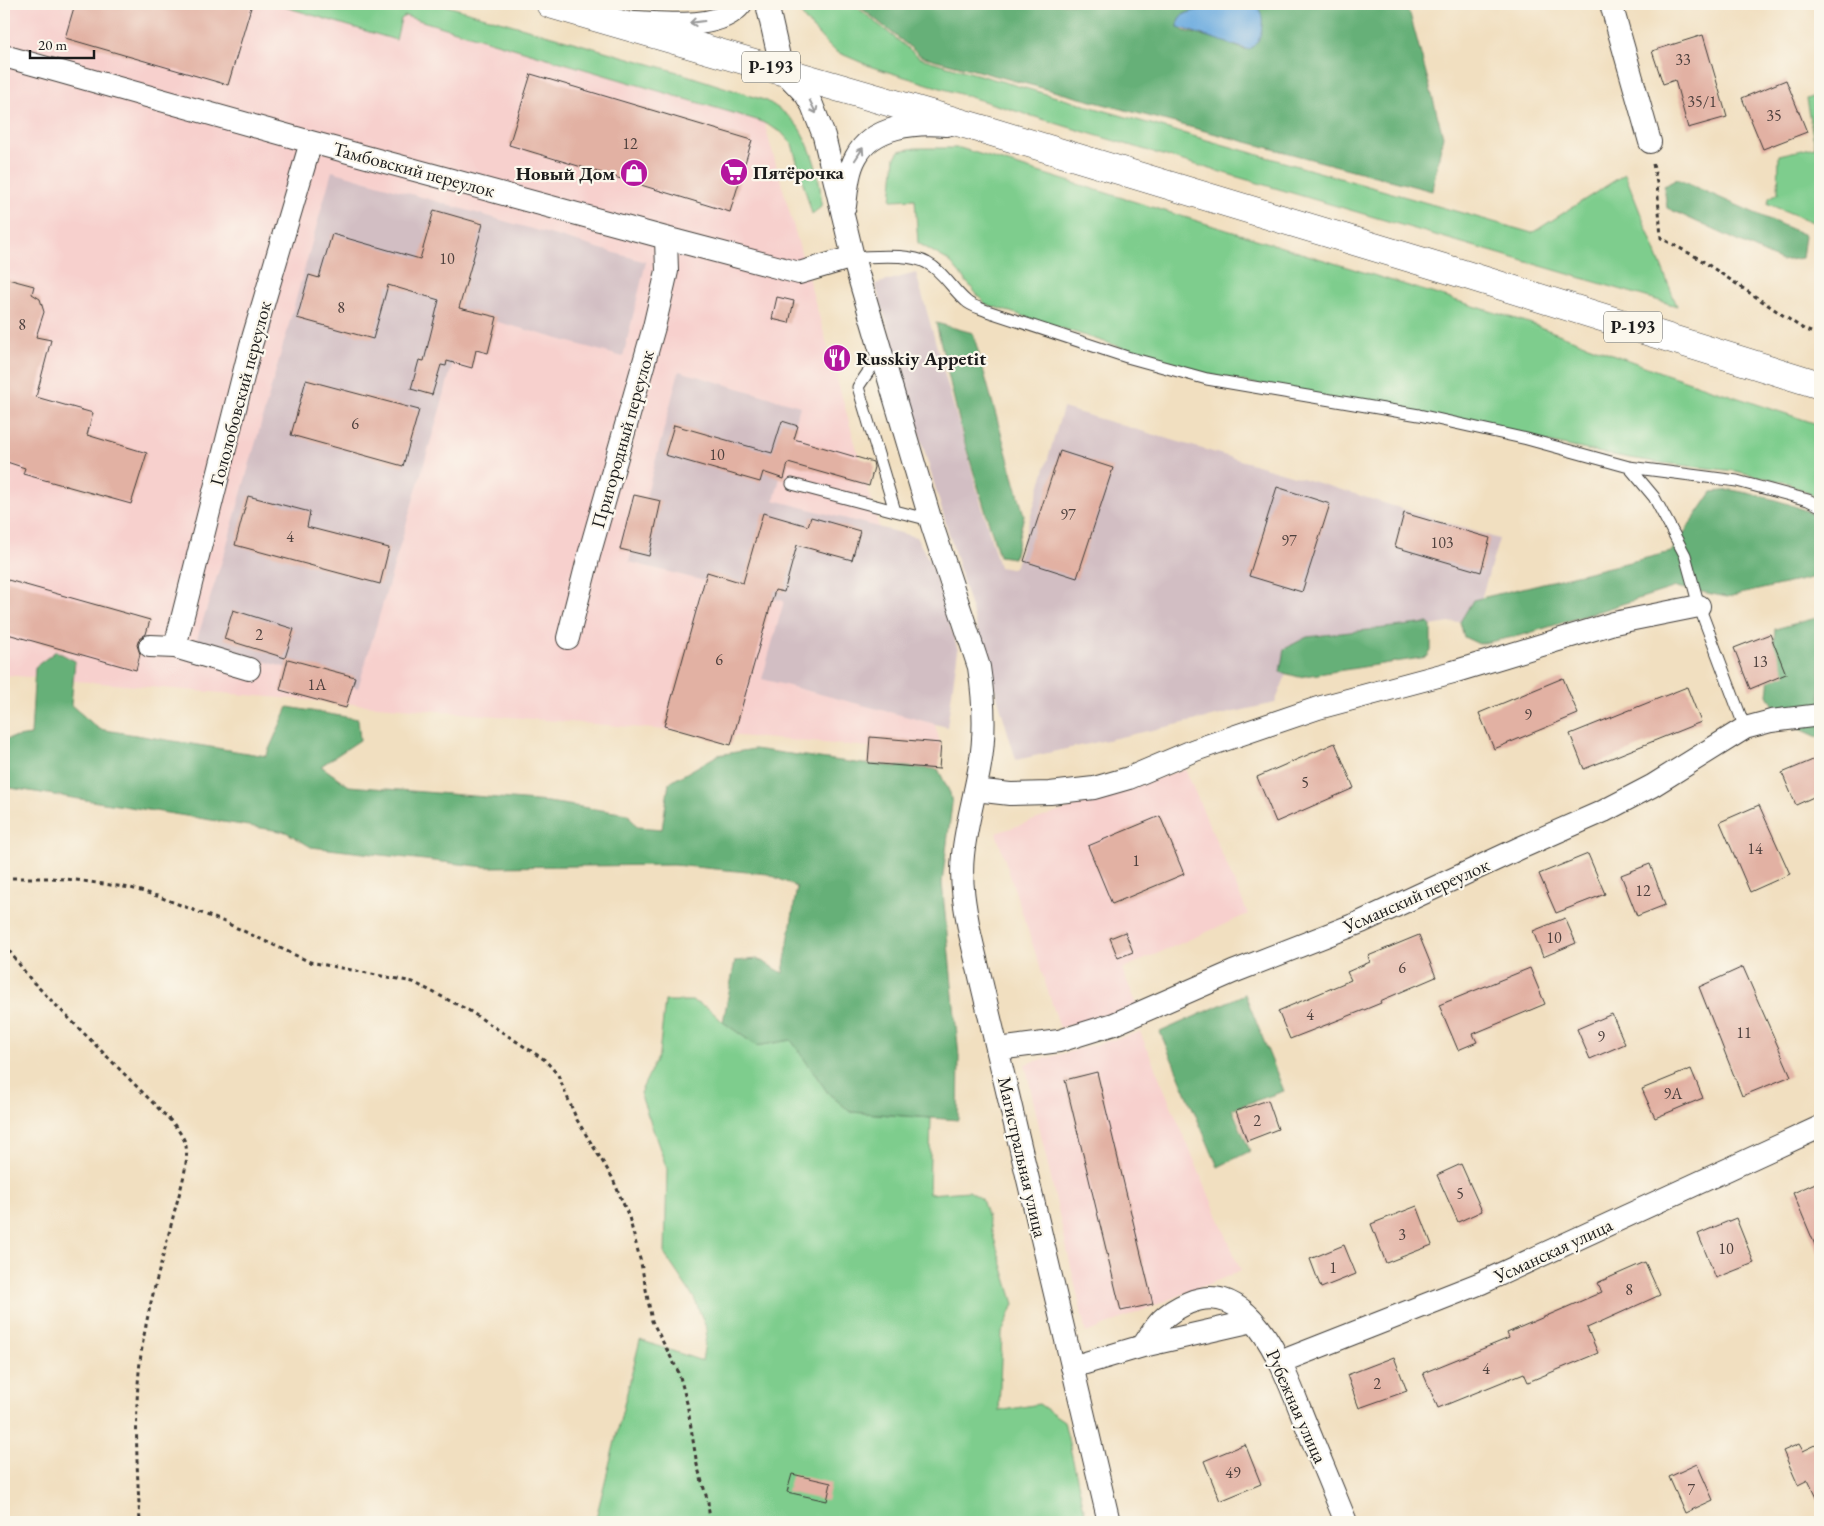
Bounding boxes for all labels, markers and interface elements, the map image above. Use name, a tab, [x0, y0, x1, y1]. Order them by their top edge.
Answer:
one-way arrow	[690, 17, 706, 27]
scale bar	[30, 28, 94, 60]
text: 20 m	[38, 35, 67, 54]
house number: 33	[1675, 49, 1691, 70]
road number: Р-193	[742, 52, 800, 82]
house number: 35/1	[1687, 91, 1717, 112]
one-way arrow	[808, 99, 818, 114]
house number: 35	[1766, 105, 1782, 126]
house number: 12	[622, 133, 638, 154]
street label: Тамбовский переулок	[330, 136, 498, 203]
one-way arrow	[854, 147, 864, 161]
supermarket icon: Пятёрочка	[719, 157, 749, 187]
shop icon: Новый Дом	[619, 158, 649, 188]
place label: Пятёрочка	[753, 160, 845, 185]
place label: Новый Дом	[516, 161, 615, 186]
house number: 10	[439, 248, 455, 269]
house number: 8	[337, 297, 345, 318]
street label: Гололобовский переулок	[204, 298, 277, 488]
road number: Р-193	[1604, 312, 1662, 342]
house number: 8	[18, 314, 26, 335]
restaurant icon: Russkiy Appetit	[822, 343, 852, 373]
place label: Russkiy Appetit	[856, 346, 986, 371]
street label: Пригородный переулок	[585, 347, 660, 531]
house number: 6	[351, 413, 359, 434]
house number: 10	[709, 444, 725, 465]
house number: 97	[1060, 504, 1076, 525]
house number: 4	[286, 526, 294, 547]
house number: 97	[1281, 530, 1297, 551]
house number: 103	[1430, 532, 1454, 553]
house number: 2	[255, 624, 263, 645]
house number: 6	[715, 649, 723, 670]
house number: 13	[1752, 651, 1768, 672]
house number: 1А	[308, 674, 327, 695]
house number: 9	[1524, 704, 1532, 725]
house number: 5	[1301, 772, 1309, 793]
house number: 14	[1747, 838, 1763, 859]
house number: 1	[1132, 850, 1140, 871]
street label: Усманский переулок	[1338, 852, 1493, 939]
house number: 12	[1635, 880, 1651, 901]
house number: 10	[1546, 927, 1562, 948]
house number: 6	[1398, 957, 1406, 978]
house number: 4	[1306, 1004, 1314, 1025]
house number: 11	[1736, 1022, 1752, 1043]
house number: 9	[1597, 1026, 1605, 1047]
street label: Магистральная улица	[992, 1074, 1053, 1240]
house number: 9А	[1664, 1083, 1683, 1104]
house number: 2	[1253, 1110, 1261, 1131]
house number: 5	[1456, 1183, 1464, 1204]
street label: Усманская улица	[1489, 1212, 1617, 1289]
house number: 3	[1398, 1224, 1406, 1245]
house number: 10	[1718, 1238, 1734, 1259]
house number: 1	[1329, 1257, 1337, 1278]
house number: 8	[1625, 1279, 1633, 1300]
street label: Рубежная улица	[1260, 1345, 1333, 1468]
house number: 4	[1482, 1358, 1490, 1379]
house number: 2	[1373, 1373, 1381, 1394]
house number: 49	[1225, 1462, 1241, 1483]
house number: 7	[1687, 1479, 1695, 1500]

